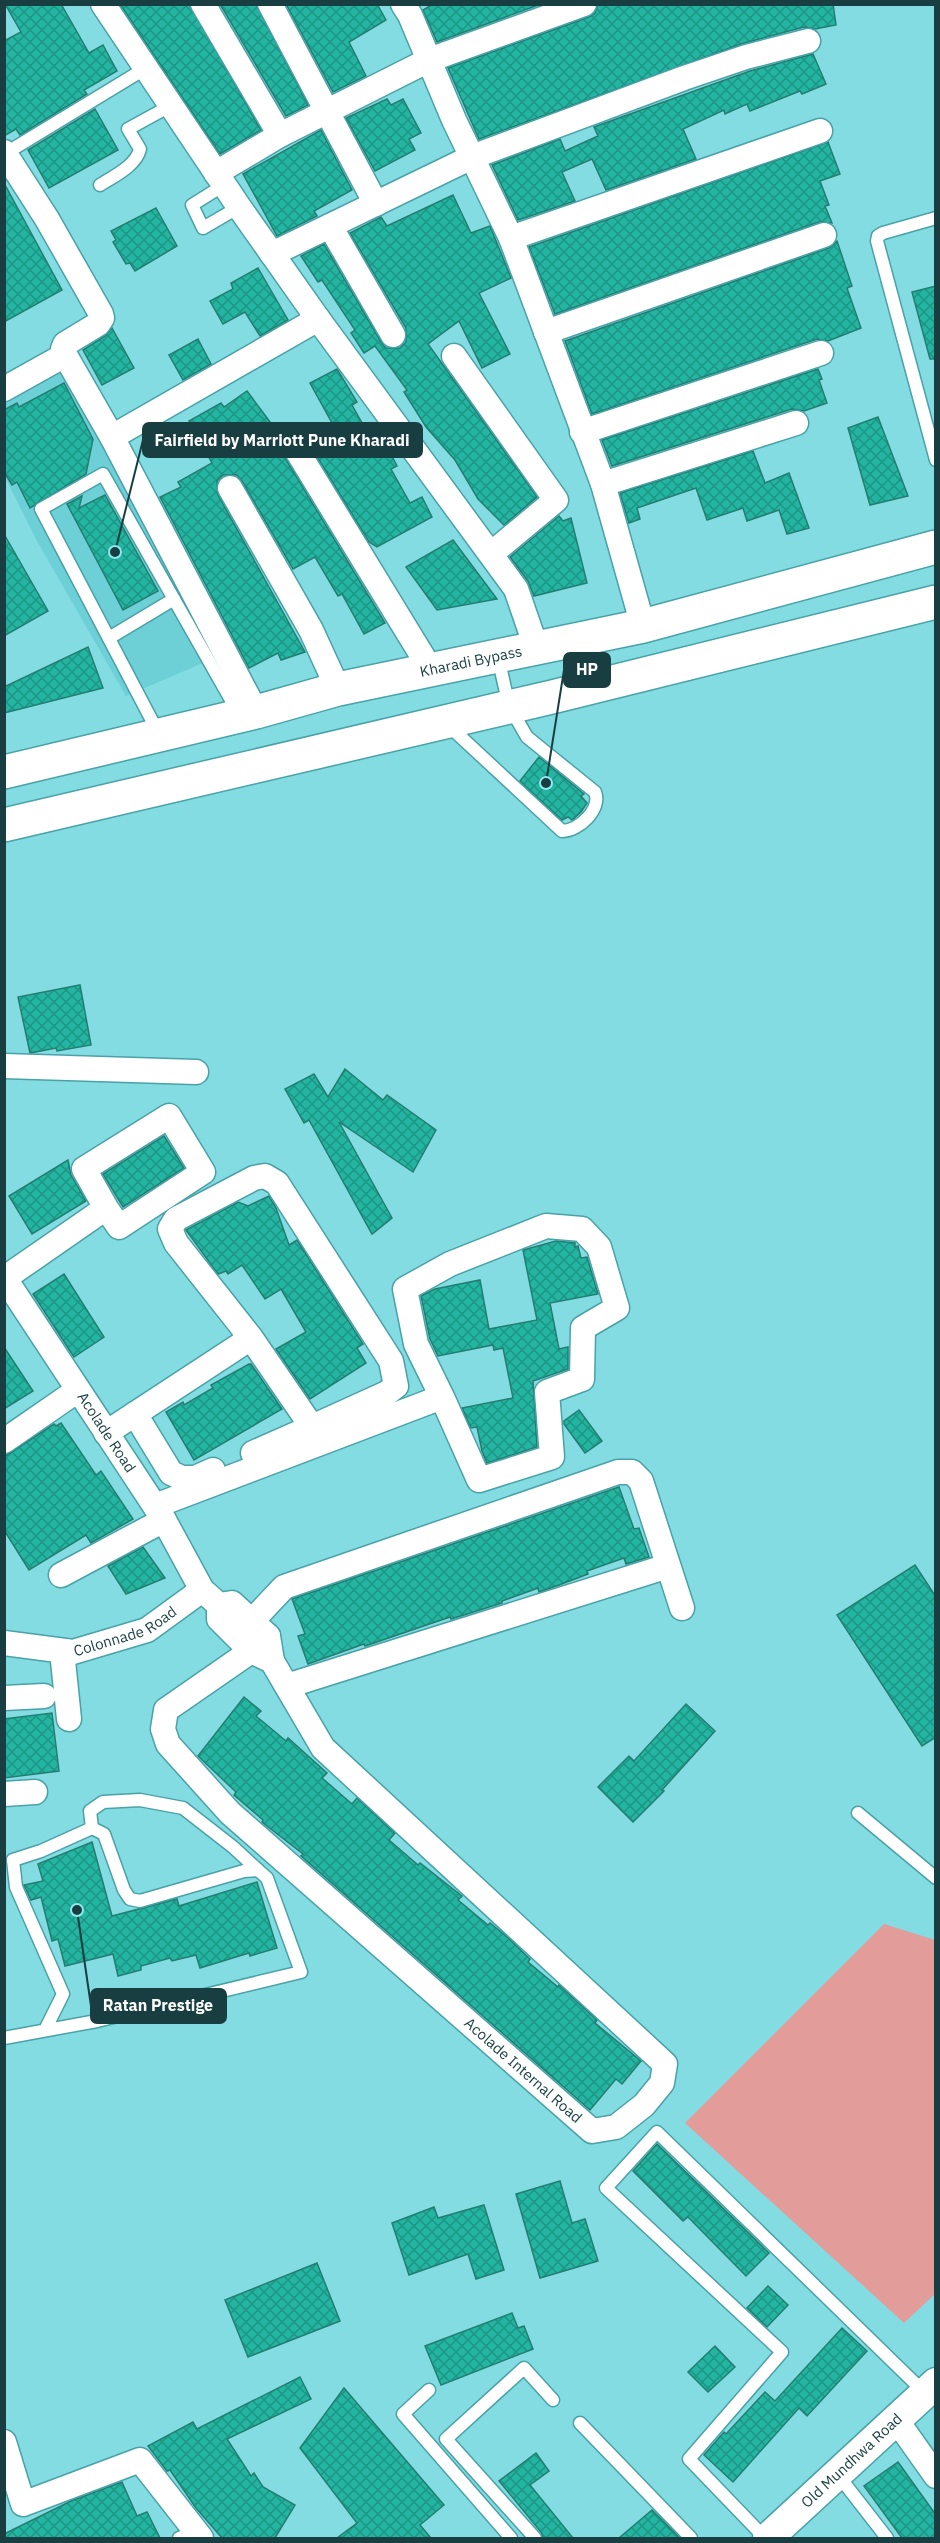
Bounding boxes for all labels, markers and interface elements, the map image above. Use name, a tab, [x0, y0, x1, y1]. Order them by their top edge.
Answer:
callout: Fairfield by Marriott Pune Kharadi	[143, 423, 422, 457]
text: Fairfield by Marriott Pune Kharadi	[155, 430, 409, 450]
street label: Kharadi Bypass	[418, 641, 524, 681]
callout: HP	[564, 653, 610, 687]
text: HP	[576, 659, 598, 679]
street label: Acolade Road	[73, 1388, 140, 1476]
street label: Colonnade Road	[71, 1602, 180, 1660]
callout: Ratan Prestige	[91, 1989, 226, 2023]
text: Ratan Prestige	[103, 1995, 213, 2015]
street label: Acolade Internal Road	[461, 2013, 586, 2127]
street label: Old Mundhwa Road	[797, 2409, 906, 2512]

